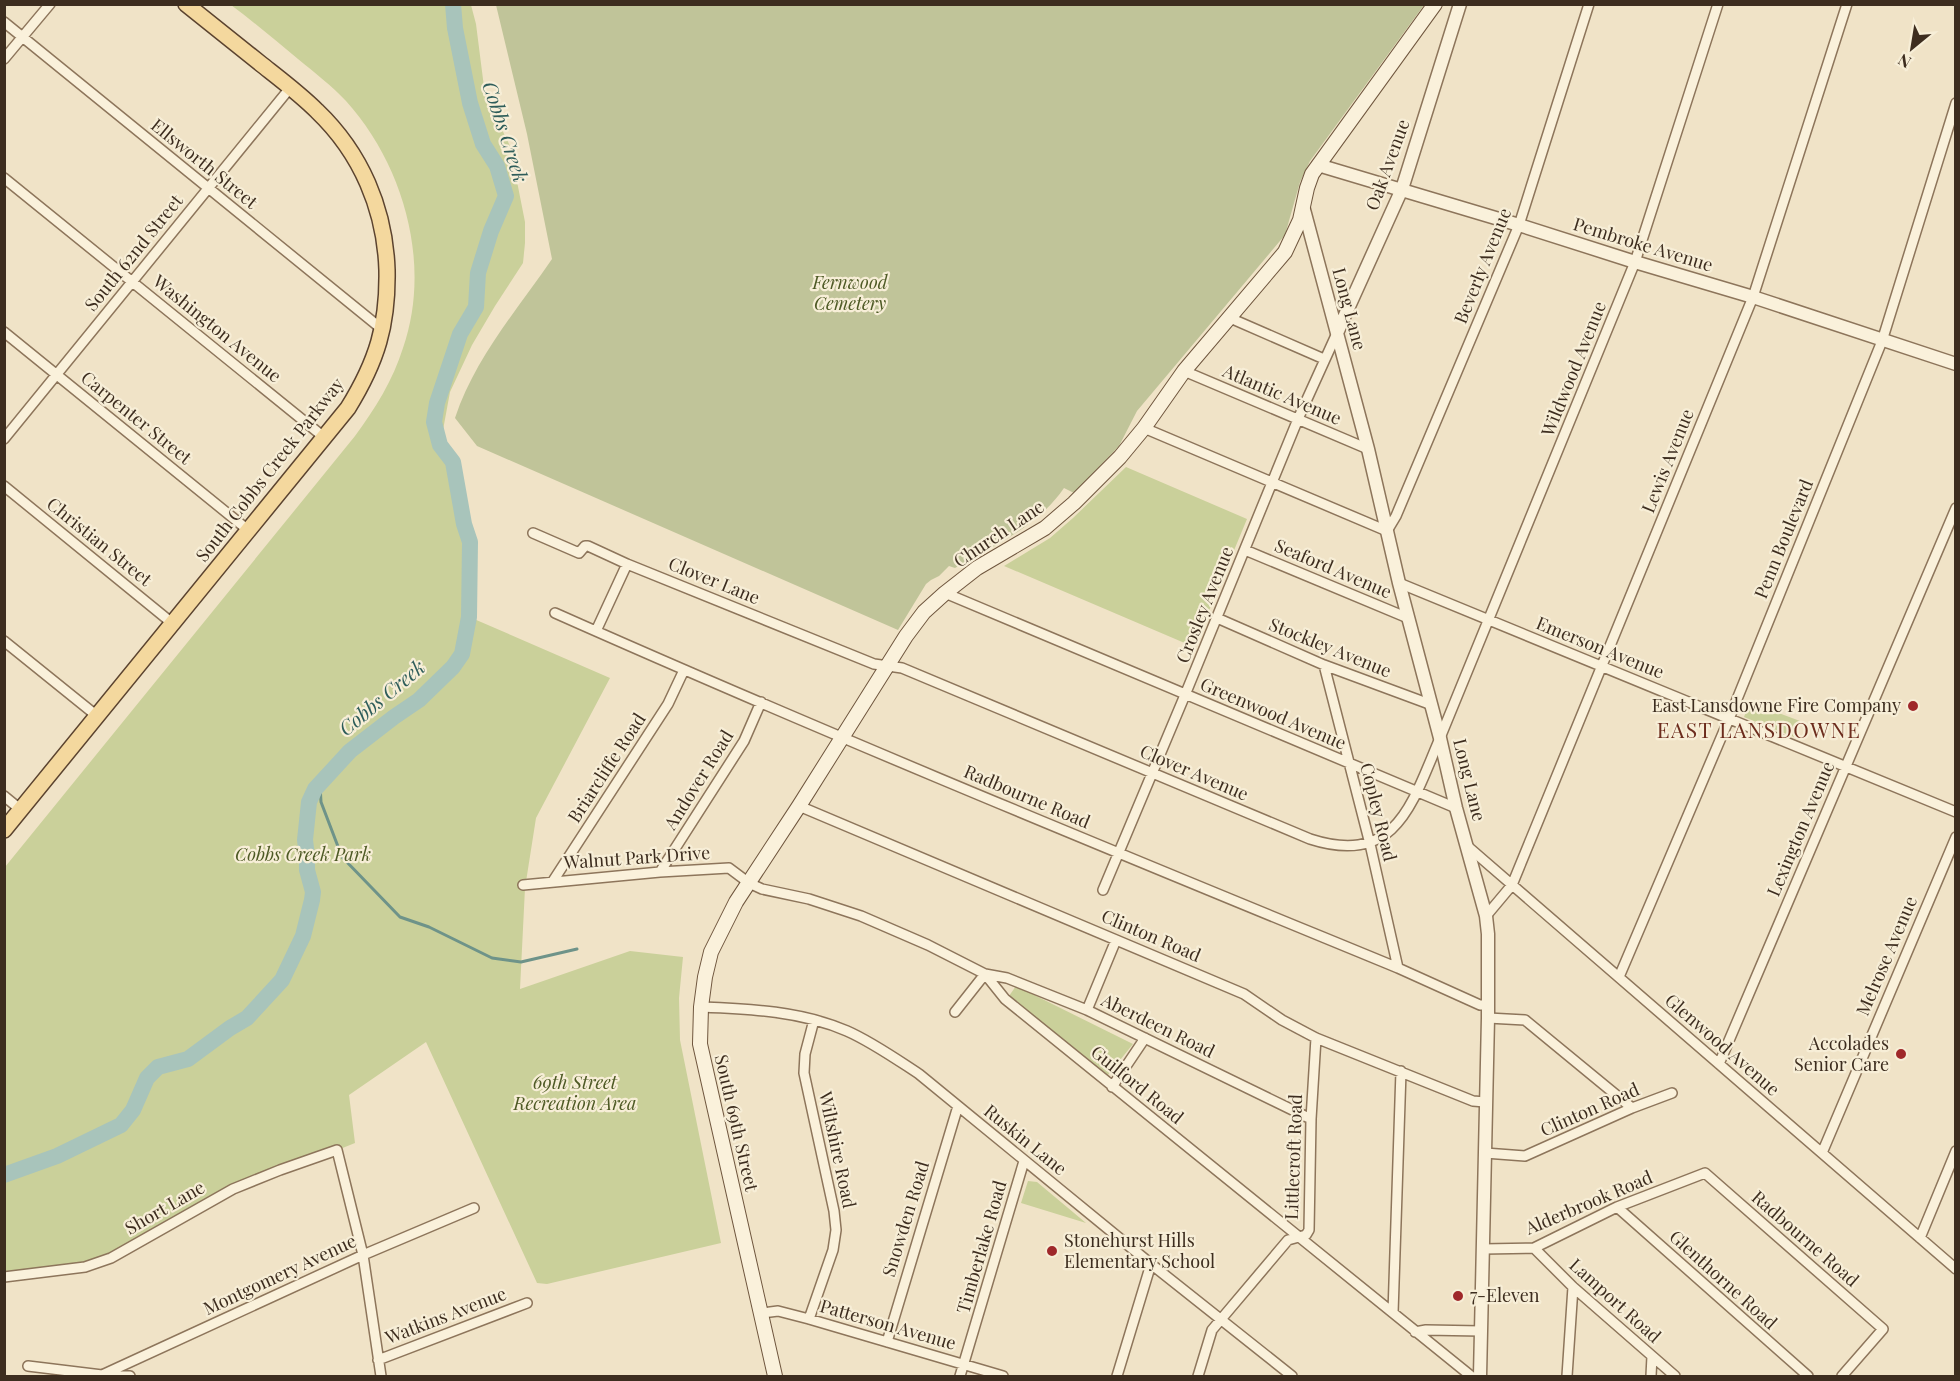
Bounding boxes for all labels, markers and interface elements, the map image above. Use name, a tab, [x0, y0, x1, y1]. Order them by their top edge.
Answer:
north arrow	[1882, 18, 1942, 78]
text: N	[1894, 49, 1915, 73]
water label: Cobbs Creek	[477, 77, 535, 186]
street label: Ellsworth Street	[146, 113, 263, 214]
street label: Oak Avenue	[1359, 116, 1415, 214]
street label: South 62nd Street	[79, 189, 188, 316]
street label: Beverly Avenue	[1448, 204, 1516, 327]
street label: Pembroke Avenue	[1571, 211, 1716, 277]
street label: Long Lane	[1327, 265, 1372, 353]
street label: Washington Avenue	[148, 268, 287, 387]
park label: Fernwood Cemetery	[812, 270, 889, 315]
street label: Wildwood Avenue	[1535, 298, 1611, 441]
street label: Atlantic Avenue	[1219, 358, 1345, 430]
street label: Carpenter Street	[76, 365, 197, 470]
street label: South Cobbs Creek Parkway	[190, 372, 349, 566]
street label: Lewis Avenue	[1635, 405, 1699, 516]
street label: Penn Boulevard	[1748, 475, 1818, 602]
street label: Christian Street	[42, 491, 158, 591]
street label: Church Lane	[948, 494, 1048, 572]
street label: Seaford Avenue	[1271, 533, 1395, 603]
street label: Crosley Avenue	[1170, 543, 1238, 666]
street label: Clover Lane	[665, 551, 764, 609]
street label: Emerson Avenue	[1533, 610, 1668, 684]
street label: Stockley Avenue	[1266, 612, 1395, 683]
water label: Cobbs Creek	[332, 653, 430, 741]
street label: Greenwood Avenue	[1197, 672, 1350, 755]
place label: East Lansdowne Fire Company	[1652, 693, 1901, 717]
marker: East Lansdowne Fire Company	[1906, 699, 1920, 713]
street label: Briarcliffe Road	[562, 708, 651, 827]
district label: EAST LANSDOWNE	[1657, 715, 1861, 743]
street label: Andover Road	[657, 725, 739, 835]
street label: Long Lane	[1448, 736, 1492, 824]
street label: Clover Avenue	[1136, 738, 1252, 806]
street label: Lexington Avenue	[1761, 757, 1839, 900]
street label: Radbourne Road	[961, 759, 1095, 834]
street label: Copley Road	[1355, 760, 1403, 864]
street label: Walnut Park Drive	[562, 840, 711, 874]
park label: Cobbs Creek Park	[235, 842, 371, 866]
street label: Melrose Avenue	[1850, 892, 1922, 1019]
street label: Clinton Road	[1098, 903, 1205, 967]
street label: Aberdeen Road	[1097, 987, 1219, 1063]
street label: Glenwood Avenue	[1660, 988, 1785, 1101]
place label: Accolades Senior Care	[1794, 1031, 1889, 1076]
street label: Guilford Road	[1086, 1039, 1189, 1129]
marker: Accolades Senior Care	[1894, 1047, 1908, 1061]
street label: South 69th Street	[710, 1052, 765, 1194]
park label: 69th Street Recreation Area	[513, 1070, 636, 1115]
street label: Clinton Road	[1536, 1076, 1643, 1142]
street label: Wiltshire Road	[814, 1088, 862, 1211]
street label: Littlecroft Road	[1279, 1093, 1307, 1220]
street label: Ruskin Lane	[979, 1098, 1072, 1180]
street label: Snowden Road	[876, 1157, 934, 1279]
street label: Alderbrook Road	[1520, 1164, 1656, 1240]
street label: Short Lane	[120, 1175, 209, 1240]
street label: Timberlake Road	[951, 1177, 1012, 1316]
street label: Radbourne Road	[1747, 1185, 1865, 1292]
street label: Glenthorne Road	[1665, 1224, 1783, 1335]
street label: Montgomery Avenue	[199, 1228, 360, 1320]
place label: Stonehurst Hills Elementary School	[1064, 1228, 1215, 1273]
marker: Stonehurst Hills Elementary School	[1045, 1244, 1059, 1258]
street label: Lamport Road	[1565, 1253, 1667, 1348]
street label: Watkins Avenue	[381, 1281, 510, 1350]
place label: 7-Eleven	[1470, 1283, 1540, 1307]
marker: 7-Eleven	[1451, 1289, 1465, 1303]
street label: Patterson Avenue	[817, 1293, 959, 1355]

